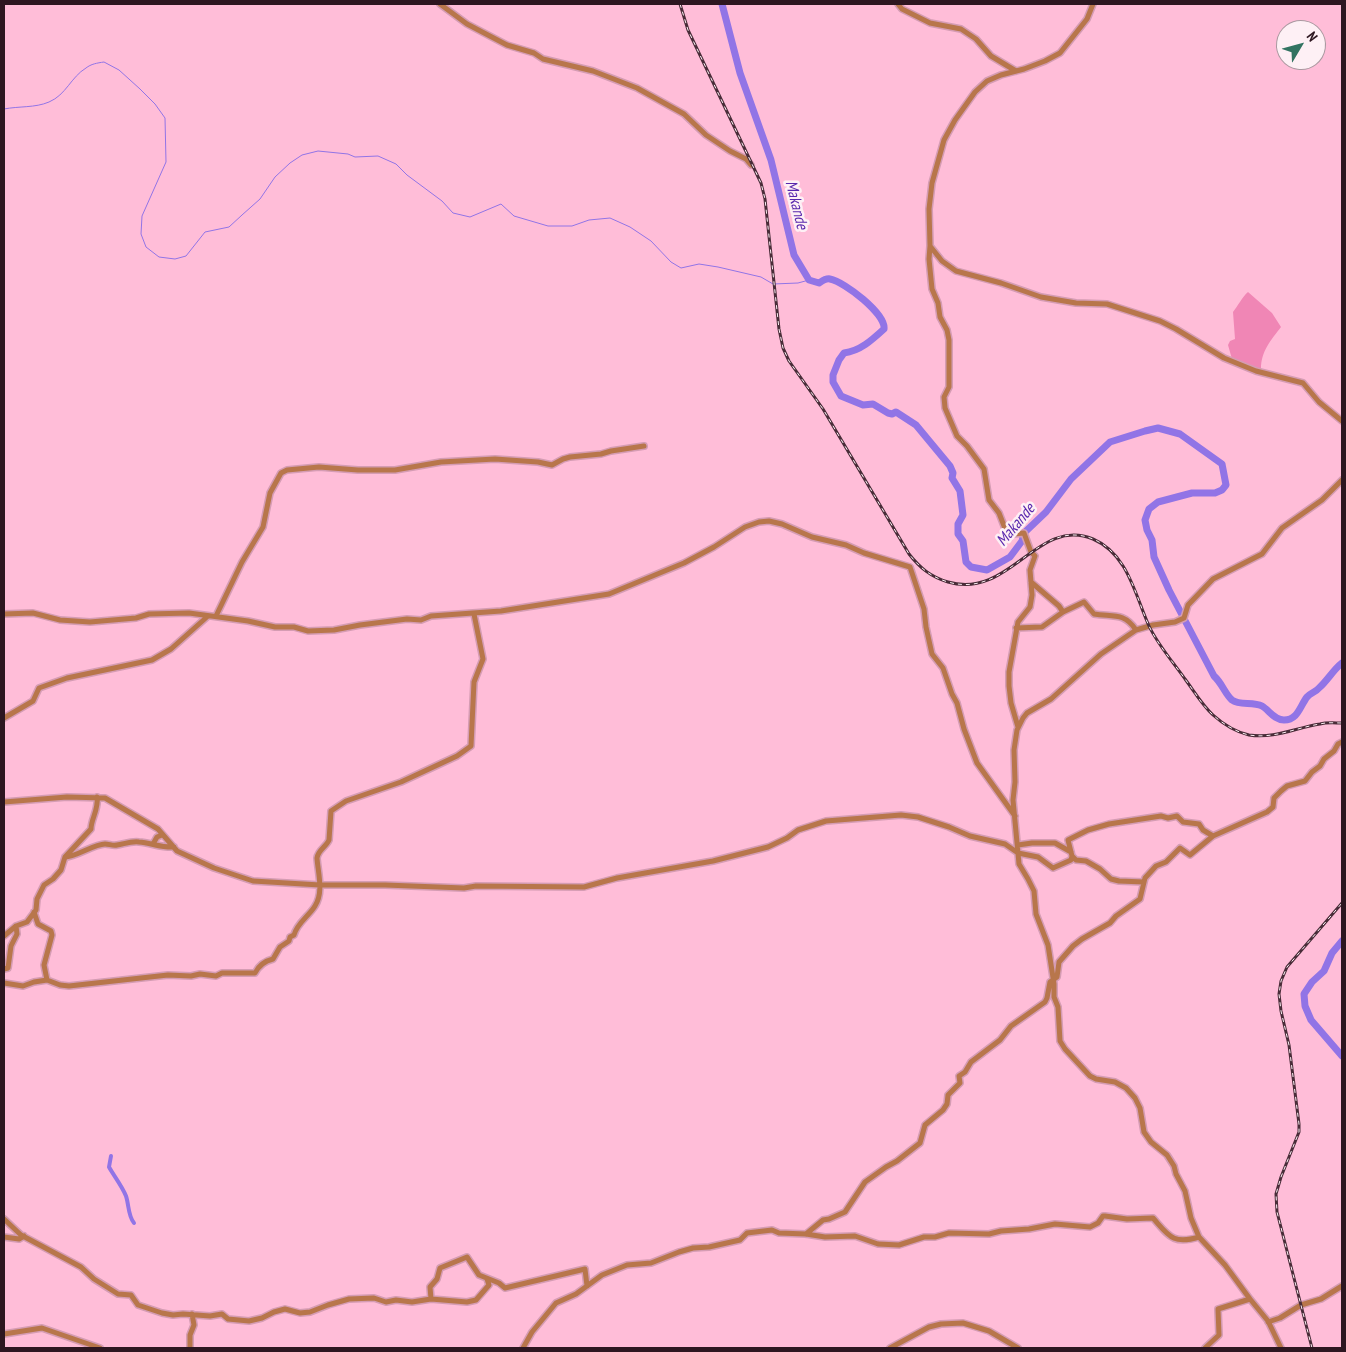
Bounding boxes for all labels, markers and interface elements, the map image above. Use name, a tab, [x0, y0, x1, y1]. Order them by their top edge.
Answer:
north arrow	[1276, 20, 1326, 70]
text: N	[1303, 28, 1322, 45]
water label: Makande	[781, 179, 811, 231]
water label: Makande	[993, 500, 1039, 550]

